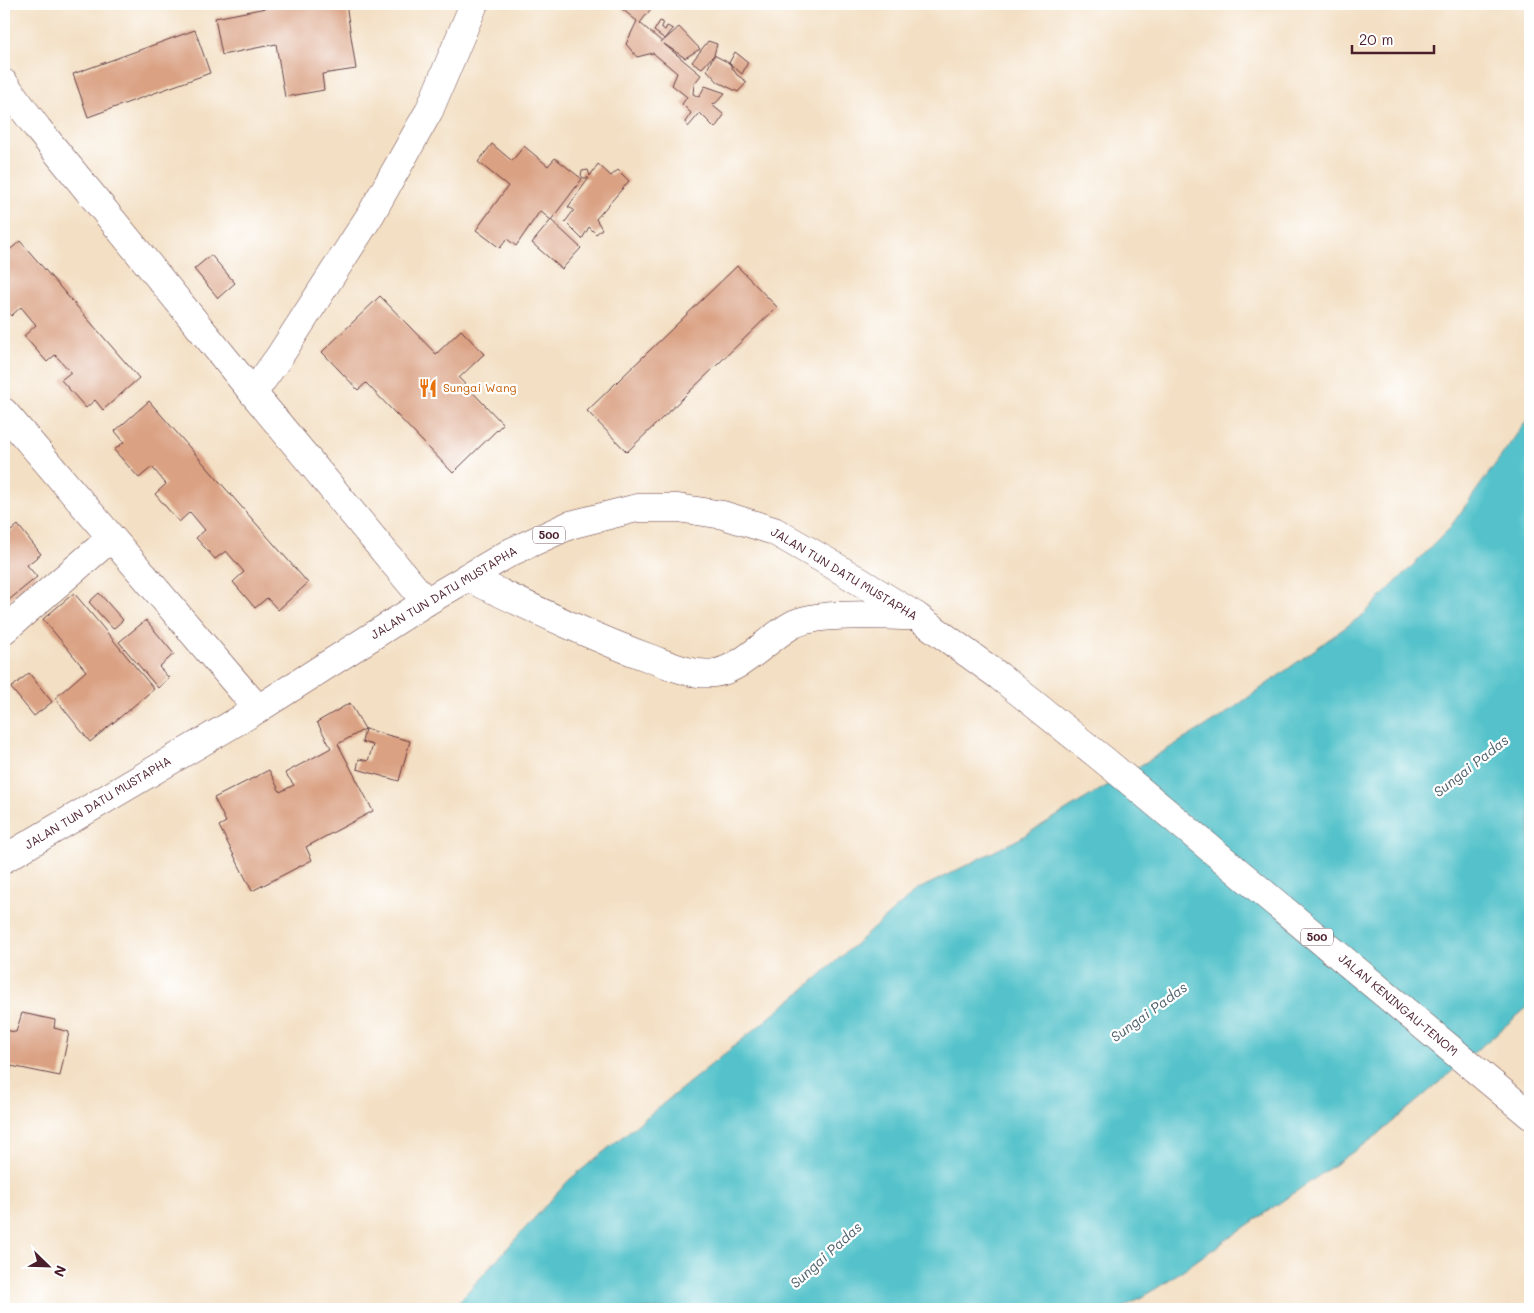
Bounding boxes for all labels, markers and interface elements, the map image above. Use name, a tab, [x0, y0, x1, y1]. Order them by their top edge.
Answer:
scale bar	[1352, 22, 1434, 54]
text: 20 m	[1359, 29, 1393, 49]
restaurant icon: Sungai Wang	[417, 377, 439, 399]
place label: Sungai Wang	[443, 379, 517, 395]
street label: JALAN TUN DATU MUSTAPHA	[768, 523, 921, 623]
road number: 500	[533, 526, 565, 544]
street label: JALAN TUN DATU MUSTAPHA	[367, 542, 520, 642]
water label: Sungai Padas	[1429, 730, 1512, 801]
street label: JALAN TUN DATU MUSTAPHA	[21, 752, 174, 852]
road number: 500	[1301, 929, 1333, 946]
street label: JALAN KENINGAU-TENOM	[1336, 950, 1462, 1059]
water label: Sungai Padas	[1106, 977, 1191, 1046]
water label: Sungai Padas	[786, 1217, 866, 1292]
north arrow	[22, 1240, 72, 1290]
text: N	[50, 1263, 71, 1280]

